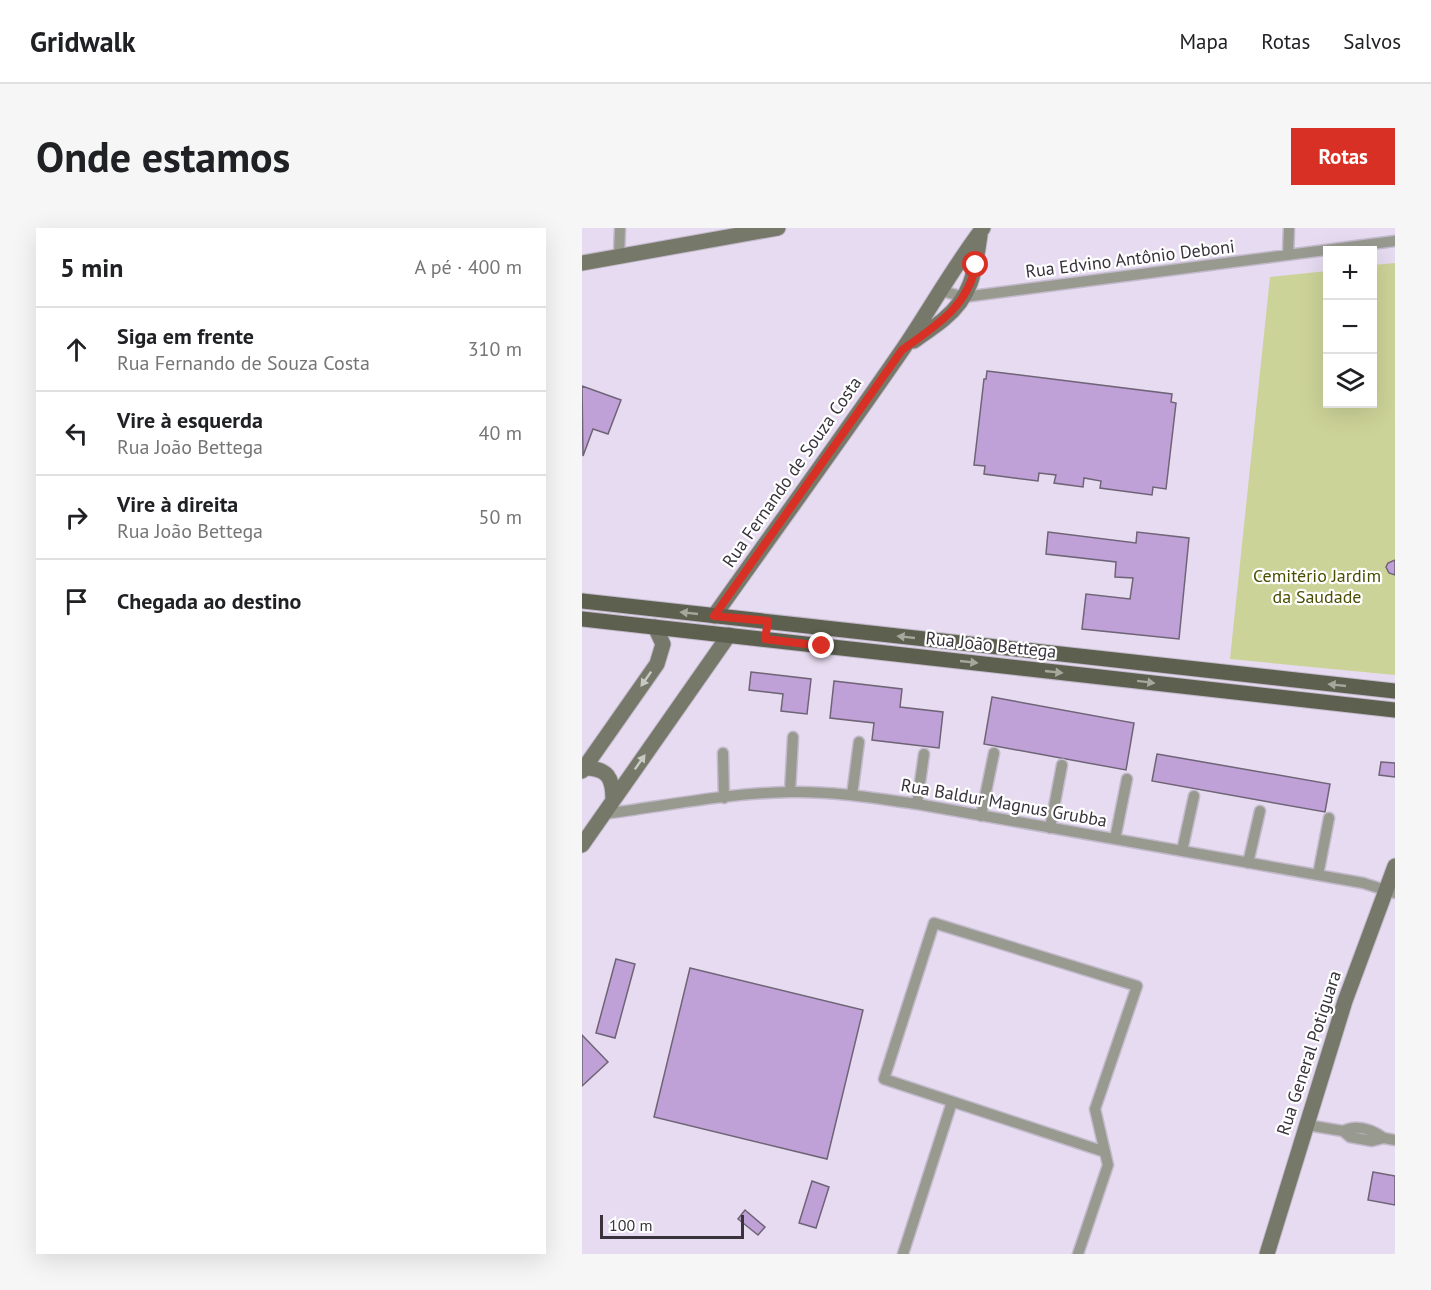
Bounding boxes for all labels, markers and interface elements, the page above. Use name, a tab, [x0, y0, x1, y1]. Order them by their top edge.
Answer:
text: Gridwalk	[30, 23, 136, 60]
text: Mapa	[1179, 28, 1228, 55]
text: Rotas	[1261, 28, 1310, 55]
text: Salvos	[1343, 28, 1401, 55]
button: Rotas	[1291, 128, 1395, 185]
text: Onde estamos	[36, 129, 290, 184]
street label: Rua Edvino Antônio Deboni	[1024, 234, 1236, 283]
map controls	[1323, 246, 1377, 408]
button: +	[1323, 246, 1377, 300]
text: 5 min	[60, 251, 123, 284]
route start	[962, 251, 988, 277]
text: A pé · 400 m	[415, 254, 522, 280]
button: −	[1323, 300, 1377, 354]
text: Siga em frente	[117, 322, 254, 350]
icon: ahead	[60, 333, 93, 366]
text: 310 m	[468, 336, 522, 362]
text: Rua Fernando de Souza Costa	[117, 350, 370, 376]
button: layers	[1323, 354, 1377, 408]
street label: Rua Fernando de Souza Costa	[717, 372, 866, 572]
text: Vire à esquerda	[117, 406, 263, 434]
icon: left	[60, 417, 93, 450]
text: 40 m	[479, 420, 522, 446]
text: Rua João Bettega	[117, 434, 263, 460]
text: Vire à direita	[117, 490, 238, 518]
icon: right	[60, 501, 93, 534]
text: 50 m	[479, 504, 522, 530]
text: Rua João Bettega	[117, 518, 263, 544]
park label: Cemitério Jardim da Saudade	[1253, 564, 1381, 608]
icon: arrive	[60, 585, 93, 618]
text: Chegada ao destino	[117, 587, 301, 615]
one-way arrow	[679, 608, 698, 618]
street label: Rua João Bettega	[924, 626, 1058, 663]
route end	[808, 632, 834, 658]
one-way arrow	[896, 632, 915, 642]
one-way arrow	[960, 658, 979, 667]
one-way arrow	[1045, 667, 1064, 677]
one-way arrow	[640, 671, 652, 687]
one-way arrow	[1136, 677, 1155, 687]
one-way arrow	[1327, 680, 1346, 690]
one-way arrow	[634, 755, 646, 771]
street label: Rua Baldur Magnus Grubba	[899, 773, 1109, 832]
street label: Rua General Potiguara	[1271, 968, 1346, 1138]
scale bar	[600, 1212, 744, 1240]
text: 100 m	[609, 1215, 652, 1235]

